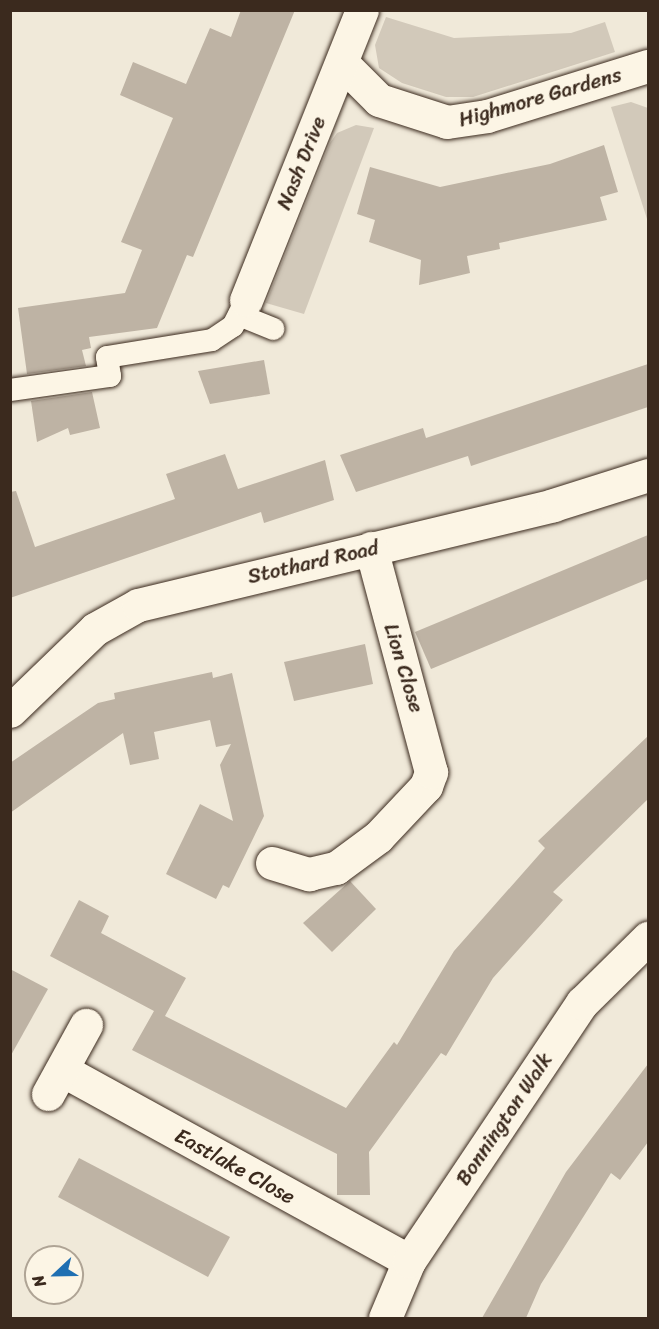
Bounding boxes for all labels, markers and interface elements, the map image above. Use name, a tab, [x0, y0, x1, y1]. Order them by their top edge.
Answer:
street label: Highmore Gardens	[456, 62, 624, 132]
street label: Nash Drive	[271, 113, 331, 213]
street label: Stothard Road	[245, 535, 381, 589]
street label: Lion Close	[378, 620, 430, 716]
street label: Bonnington Walk	[450, 1048, 558, 1190]
street label: Eastlake Close	[170, 1122, 300, 1210]
north arrow	[24, 1245, 84, 1305]
text: N	[23, 1271, 54, 1292]

